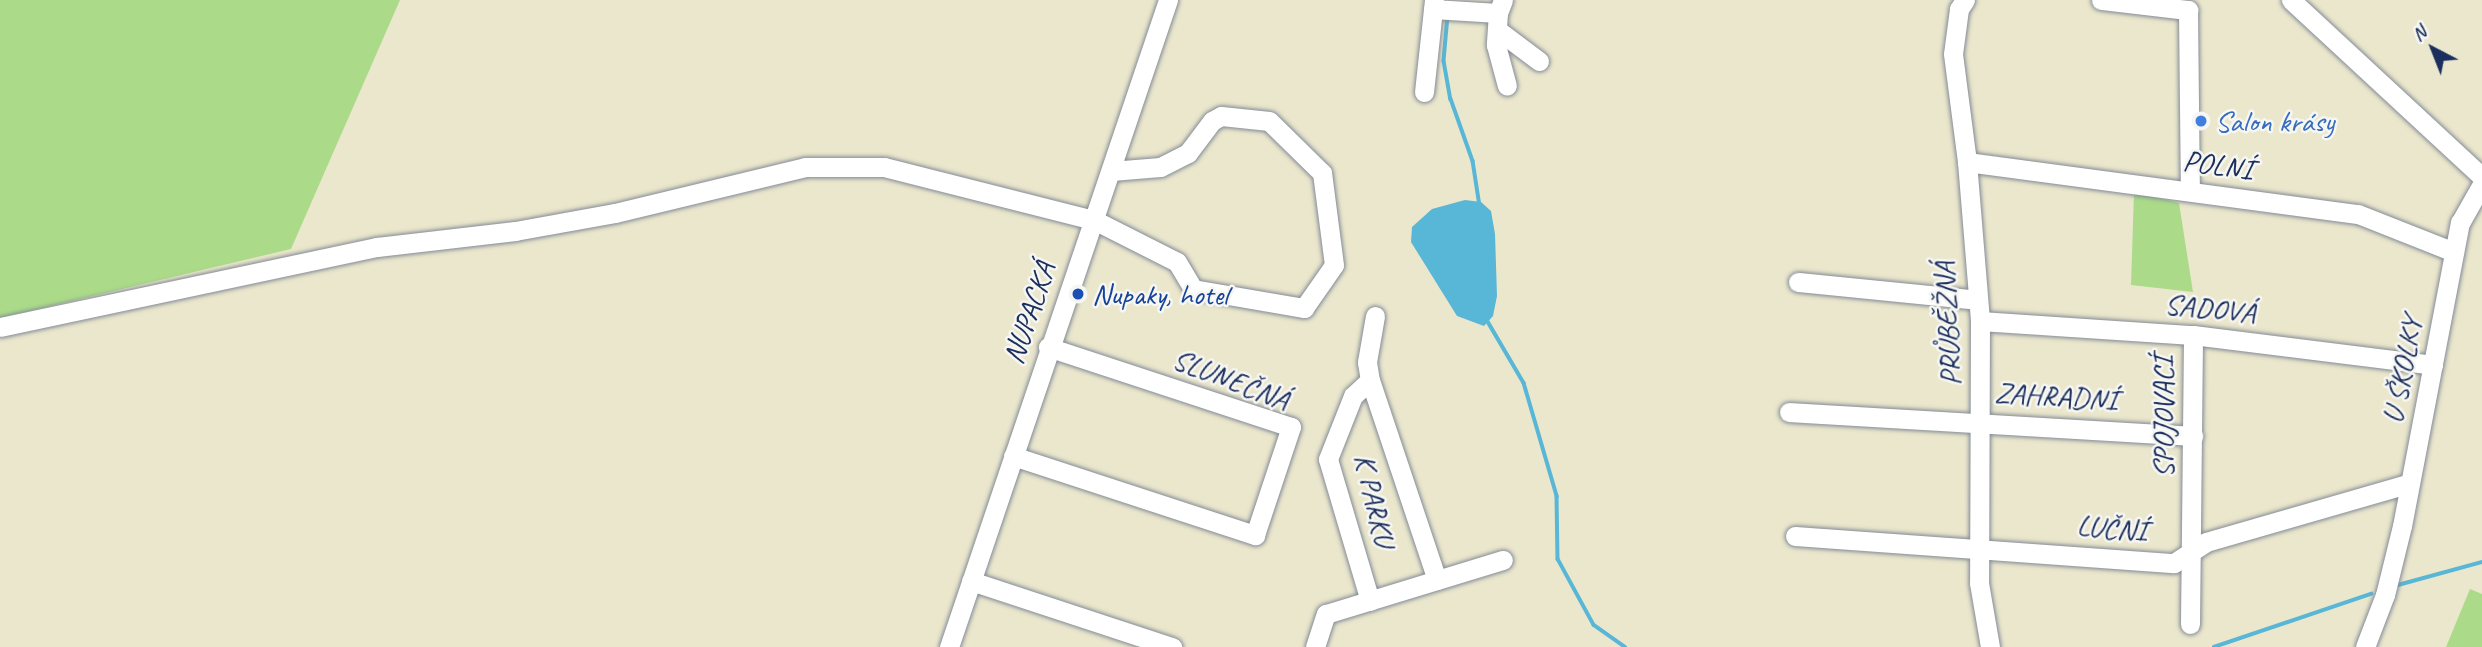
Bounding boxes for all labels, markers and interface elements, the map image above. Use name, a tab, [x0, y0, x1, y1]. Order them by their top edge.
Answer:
north arrow	[2398, 14, 2468, 84]
text: N	[2407, 21, 2431, 46]
place label: Salon krásy	[2215, 103, 2334, 139]
marker: Salon krásy	[2193, 113, 2209, 129]
street label: POLNÍ	[2181, 142, 2255, 188]
street label: NUPACKÁ	[995, 258, 1063, 368]
street label: PRŮBĚŽNÁ	[1926, 261, 1968, 387]
place label: Nupaky, hotel	[1092, 276, 1228, 312]
street label: SADOVÁ	[2163, 285, 2257, 331]
marker: Nupaky, hotel	[1070, 286, 1086, 302]
street label: U ŠKOLKY	[2374, 314, 2430, 426]
street label: SLUNEČNÁ	[1168, 340, 1294, 418]
street label: SPOJOVACÍ	[2145, 356, 2181, 478]
street label: ZAHRADNÍ	[1993, 374, 2119, 418]
street label: K PARKU	[1347, 450, 1403, 550]
street label: LUČNÍ	[2075, 507, 2149, 549]

